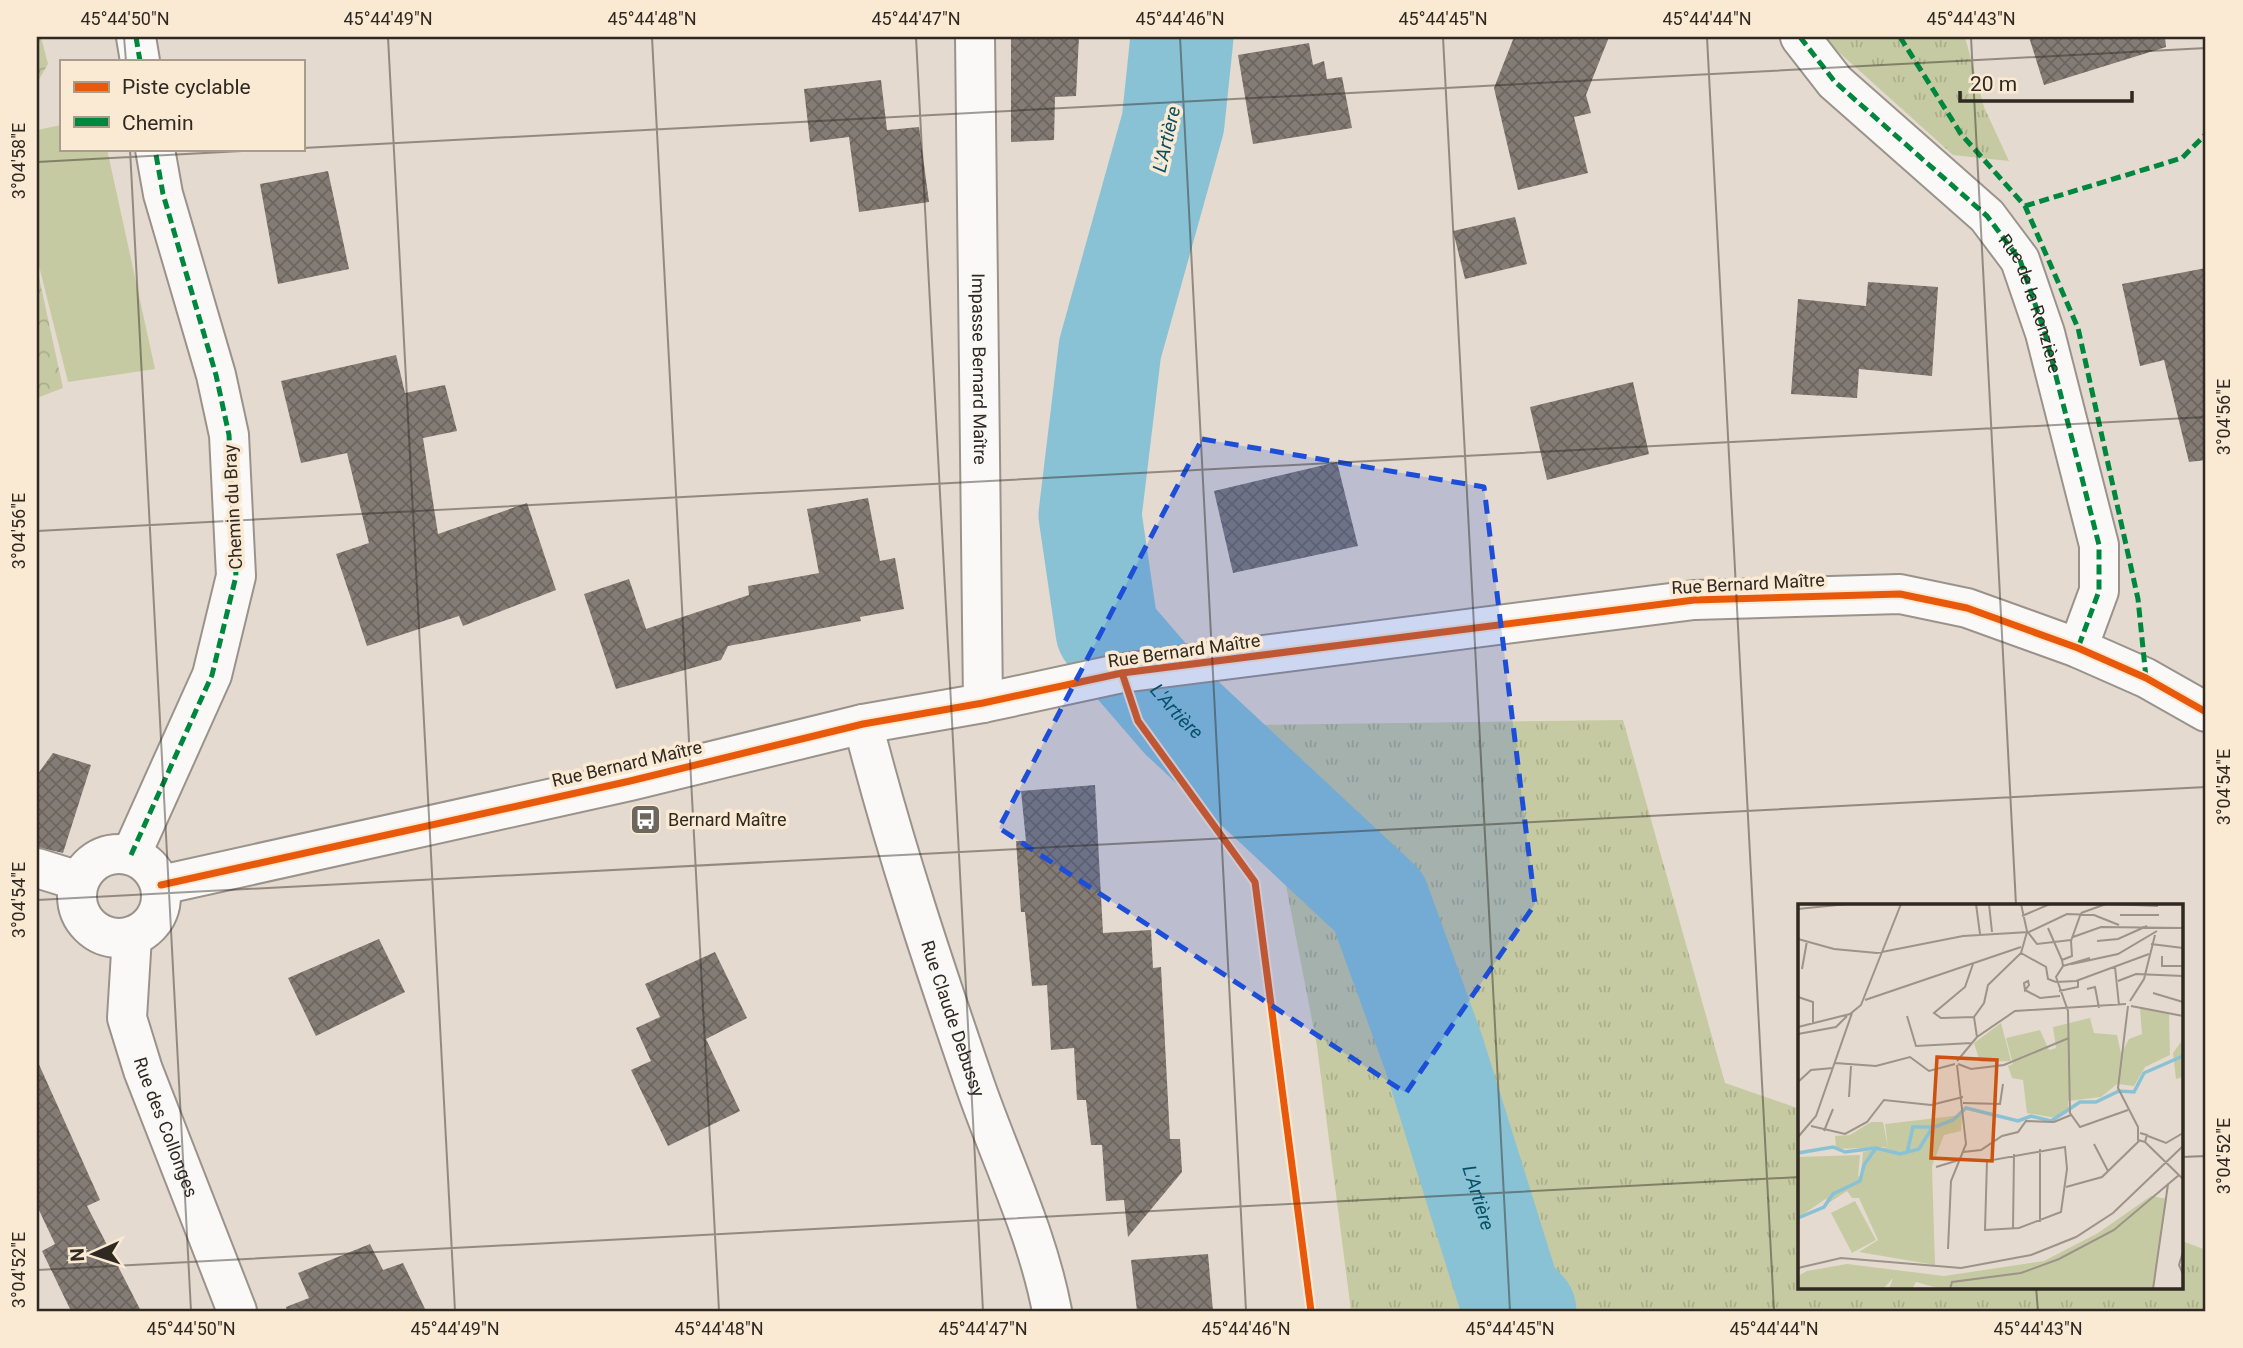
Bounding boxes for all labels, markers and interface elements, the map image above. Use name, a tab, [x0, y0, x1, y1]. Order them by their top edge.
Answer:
text: 45°44'50"N	[80, 8, 170, 29]
text: 45°44'49"N	[343, 8, 433, 29]
text: 45°44'48"N	[607, 8, 697, 29]
text: 45°44'47"N	[871, 8, 961, 29]
text: 45°44'46"N	[1135, 8, 1225, 29]
text: 45°44'45"N	[1398, 8, 1488, 29]
text: 45°44'44"N	[1662, 8, 1752, 29]
text: 45°44'43"N	[1926, 8, 2016, 29]
legend	[60, 60, 304, 150]
scale bar	[1960, 60, 2131, 104]
text: 20 m	[1970, 72, 2017, 96]
text: Piste cyclable	[122, 75, 251, 99]
water label: L'Artière	[1148, 104, 1185, 174]
text: Chemin	[122, 111, 194, 135]
text: 3°04'58"E	[8, 123, 29, 199]
street label: Rue de la Ronzière	[1994, 230, 2066, 375]
street label: Impasse Bernard Maître	[968, 273, 991, 465]
text: 3°04'56"E	[2213, 379, 2234, 455]
street label: Chemin du Bray	[219, 443, 246, 570]
text: 3°04'56"E	[8, 493, 29, 569]
street label: Rue Bernard Maître	[1671, 569, 1825, 598]
street label: Rue Bernard Maître	[1106, 629, 1261, 672]
water label: L'Artière	[1146, 679, 1208, 744]
street label: Rue Bernard Maître	[550, 736, 704, 791]
text: 3°04'54"E	[2213, 749, 2234, 825]
bus stop icon: Bernard Maître	[628, 803, 662, 837]
place label: Bernard Maître	[668, 809, 786, 830]
text: 3°04'54"E	[8, 862, 29, 938]
inset map	[1798, 904, 2184, 1288]
street label: Rue Claude Debussy	[917, 938, 989, 1100]
street label: Rue des Collonges	[130, 1055, 203, 1200]
text: 3°04'52"E	[2213, 1118, 2234, 1194]
water label: L'Artière	[1457, 1162, 1499, 1233]
north arrow	[60, 1218, 130, 1288]
text: 3°04'52"E	[8, 1232, 29, 1308]
text: N	[66, 1248, 89, 1262]
text: 45°44'50"N	[146, 1318, 236, 1339]
text: 45°44'49"N	[410, 1318, 500, 1339]
text: 45°44'48"N	[674, 1318, 764, 1339]
text: 45°44'47"N	[938, 1318, 1028, 1339]
text: 45°44'46"N	[1201, 1318, 1291, 1339]
text: 45°44'45"N	[1465, 1318, 1555, 1339]
text: 45°44'44"N	[1729, 1318, 1819, 1339]
text: 45°44'43"N	[1993, 1318, 2083, 1339]

